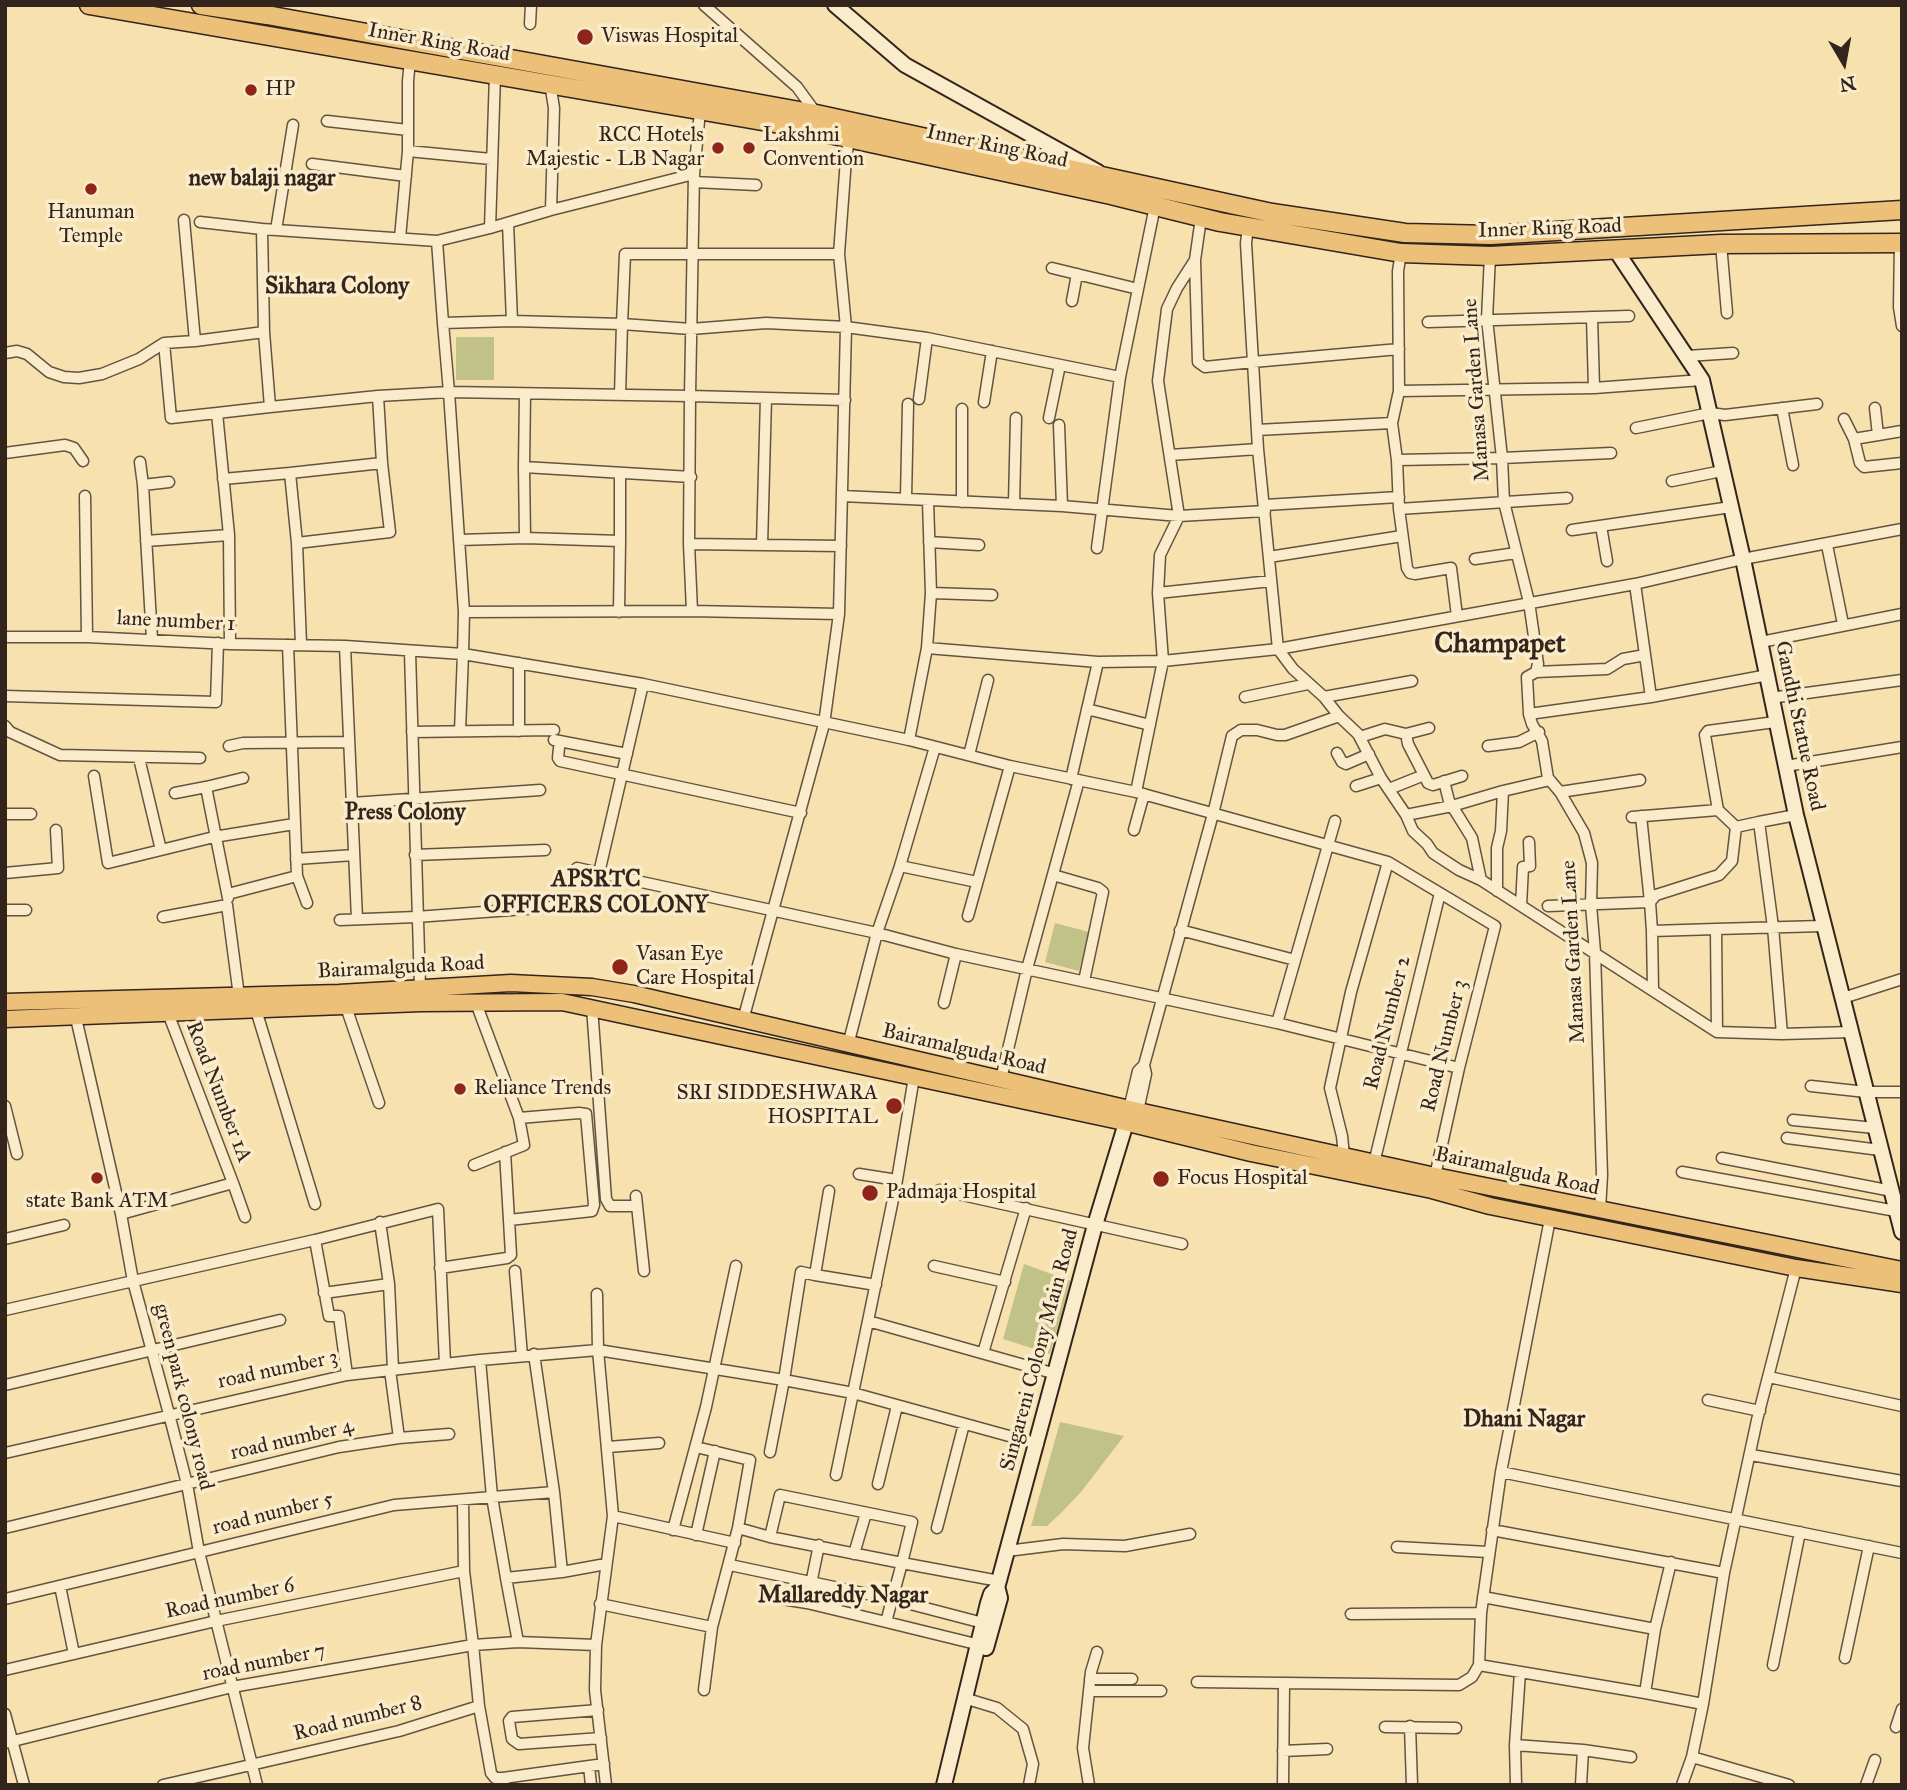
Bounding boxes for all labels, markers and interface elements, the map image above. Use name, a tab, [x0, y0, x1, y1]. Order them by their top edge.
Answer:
street label: Inner Ring Road	[366, 18, 512, 68]
place label: Viswas Hospital	[601, 24, 738, 50]
marker: Viswas Hospital	[575, 27, 595, 47]
north arrow	[1809, 28, 1879, 98]
text: N	[1838, 71, 1858, 97]
place label: HP	[265, 77, 295, 103]
marker: HP	[243, 82, 259, 98]
street label: Inner Ring Road	[924, 120, 1070, 174]
place label: RCC Hotels Majestic - LB Nagar	[526, 123, 704, 173]
place label: Lakshmi Convention	[763, 123, 864, 173]
marker: RCC Hotels Majestic - LB Nagar	[710, 140, 726, 156]
marker: Lakshmi Convention	[741, 140, 757, 156]
district label: new balaji nagar	[189, 165, 335, 193]
marker: Hanuman Temple	[83, 181, 99, 197]
place label: Hanuman Temple	[47, 200, 135, 250]
street label: Inner Ring Road	[1478, 214, 1622, 244]
district label: Sikhara Colony	[265, 273, 409, 301]
street label: Manasa Garden Lane	[1458, 298, 1496, 482]
street label: lane number 1	[116, 606, 236, 638]
district label: Champapet	[1434, 628, 1566, 662]
street label: Gandhi Statue Road	[1769, 639, 1829, 813]
district label: Press Colony	[345, 799, 465, 827]
street label: Manasa Garden Lane	[1557, 860, 1591, 1044]
district label: APSRTC OFFICERS COLONY	[484, 866, 708, 920]
place label: Vasan Eye Care Hospital	[636, 942, 755, 992]
street label: Bairamalguda Road	[317, 951, 485, 985]
street label: Road Number 2	[1359, 953, 1417, 1093]
marker: Vasan Eye Care Hospital	[610, 957, 630, 977]
street label: Road Number 3	[1416, 977, 1474, 1115]
street label: Road Number 1A	[179, 1018, 257, 1166]
street label: Bairamalguda Road	[880, 1019, 1048, 1081]
place label: Reliance Trends	[474, 1076, 611, 1102]
marker: Reliance Trends	[452, 1081, 468, 1097]
place label: SRI SIDDESHWARA HOSPITAL	[677, 1081, 878, 1131]
marker: SRI SIDDESHWARA HOSPITAL	[884, 1096, 904, 1116]
street label: Bairamalguda Road	[1433, 1142, 1601, 1202]
place label: Focus Hospital	[1177, 1166, 1308, 1192]
marker: Focus Hospital	[1151, 1169, 1171, 1189]
marker: state Bank ATM	[89, 1170, 105, 1186]
place label: Padmaja Hospital	[886, 1180, 1037, 1206]
marker: Padmaja Hospital	[860, 1183, 880, 1203]
place label: state Bank ATM	[26, 1189, 168, 1215]
street label: Singareni Colony Main Road	[996, 1226, 1084, 1474]
street label: green park colony road	[148, 1301, 218, 1493]
street label: road number 3	[216, 1345, 340, 1395]
district label: Dhani Nagar	[1463, 1406, 1585, 1434]
street label: road number 4	[228, 1414, 356, 1466]
street label: road number 5	[210, 1487, 336, 1541]
street label: Road number 6	[163, 1573, 297, 1625]
district label: Mallareddy Nagar	[758, 1582, 928, 1610]
street label: road number 7	[200, 1639, 328, 1687]
street label: Road number 8	[291, 1691, 425, 1747]

